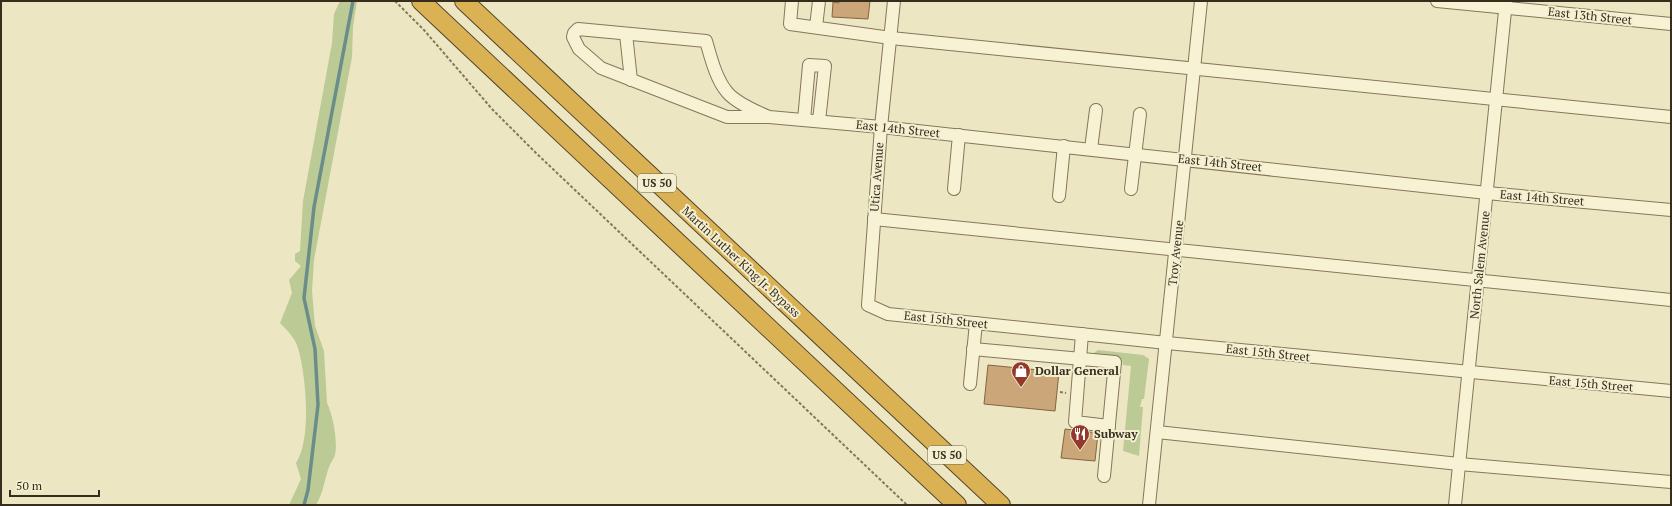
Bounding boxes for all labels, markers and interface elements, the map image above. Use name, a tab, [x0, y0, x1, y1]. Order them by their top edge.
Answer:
street label: East 13th Street	[1547, 4, 1634, 27]
street label: East 14th Street	[855, 117, 942, 140]
street label: Utica Avenue	[867, 142, 886, 212]
street label: East 14th Street	[1177, 151, 1264, 174]
road number: US 50	[638, 174, 676, 192]
street label: East 14th Street	[1499, 186, 1585, 209]
street label: Martin Luther King Jr. Bypass	[679, 203, 804, 320]
street label: North Salem Avenue	[1466, 210, 1493, 320]
street label: Troy Avenue	[1165, 219, 1186, 287]
street label: East 15th Street	[903, 308, 990, 331]
street label: East 15th Street	[1225, 341, 1312, 364]
shop icon: Dollar General	[1010, 360, 1032, 388]
place label: Dollar General	[1035, 363, 1119, 378]
street label: East 15th Street	[1548, 372, 1634, 395]
restaurant icon: Subway	[1069, 423, 1091, 451]
place label: Subway	[1094, 426, 1138, 441]
road number: US 50	[928, 446, 966, 464]
scale bar	[10, 472, 99, 498]
text: 50 m	[16, 478, 43, 493]

